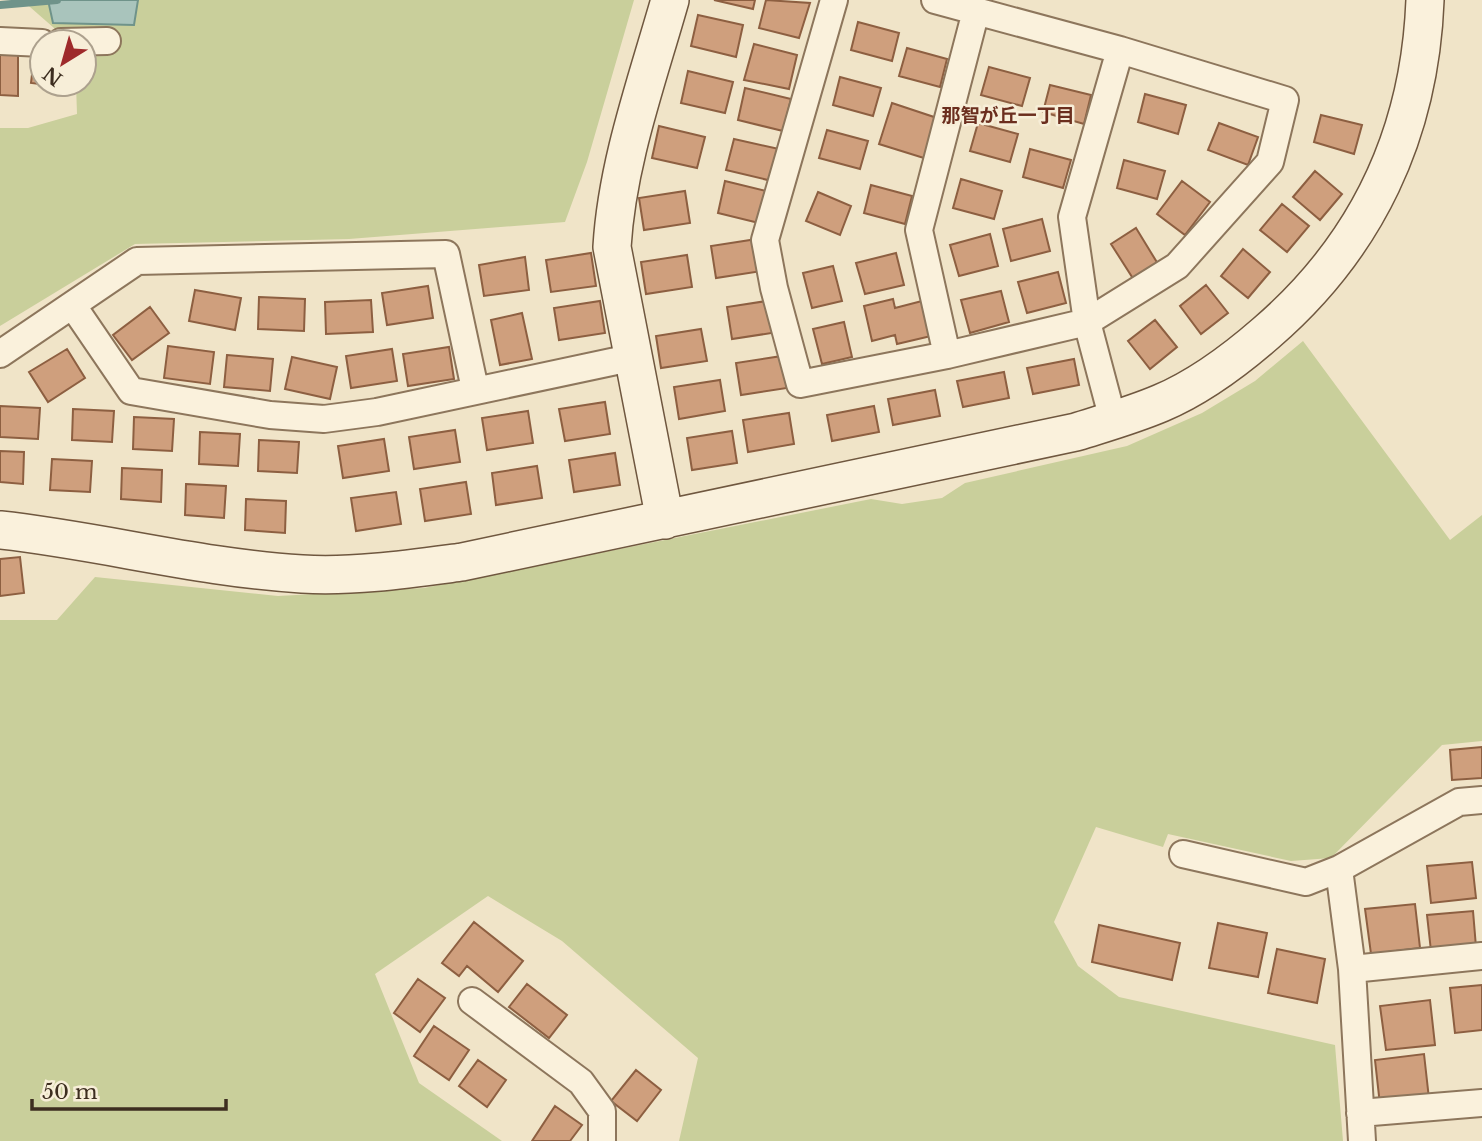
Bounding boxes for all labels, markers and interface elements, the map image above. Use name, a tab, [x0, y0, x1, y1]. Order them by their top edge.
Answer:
north arrow	[28, 28, 98, 98]
text: N	[39, 62, 67, 91]
district label: 那智が丘一丁目	[941, 104, 1075, 127]
scale bar	[32, 1068, 226, 1112]
text: 50 m	[42, 1079, 98, 1105]

